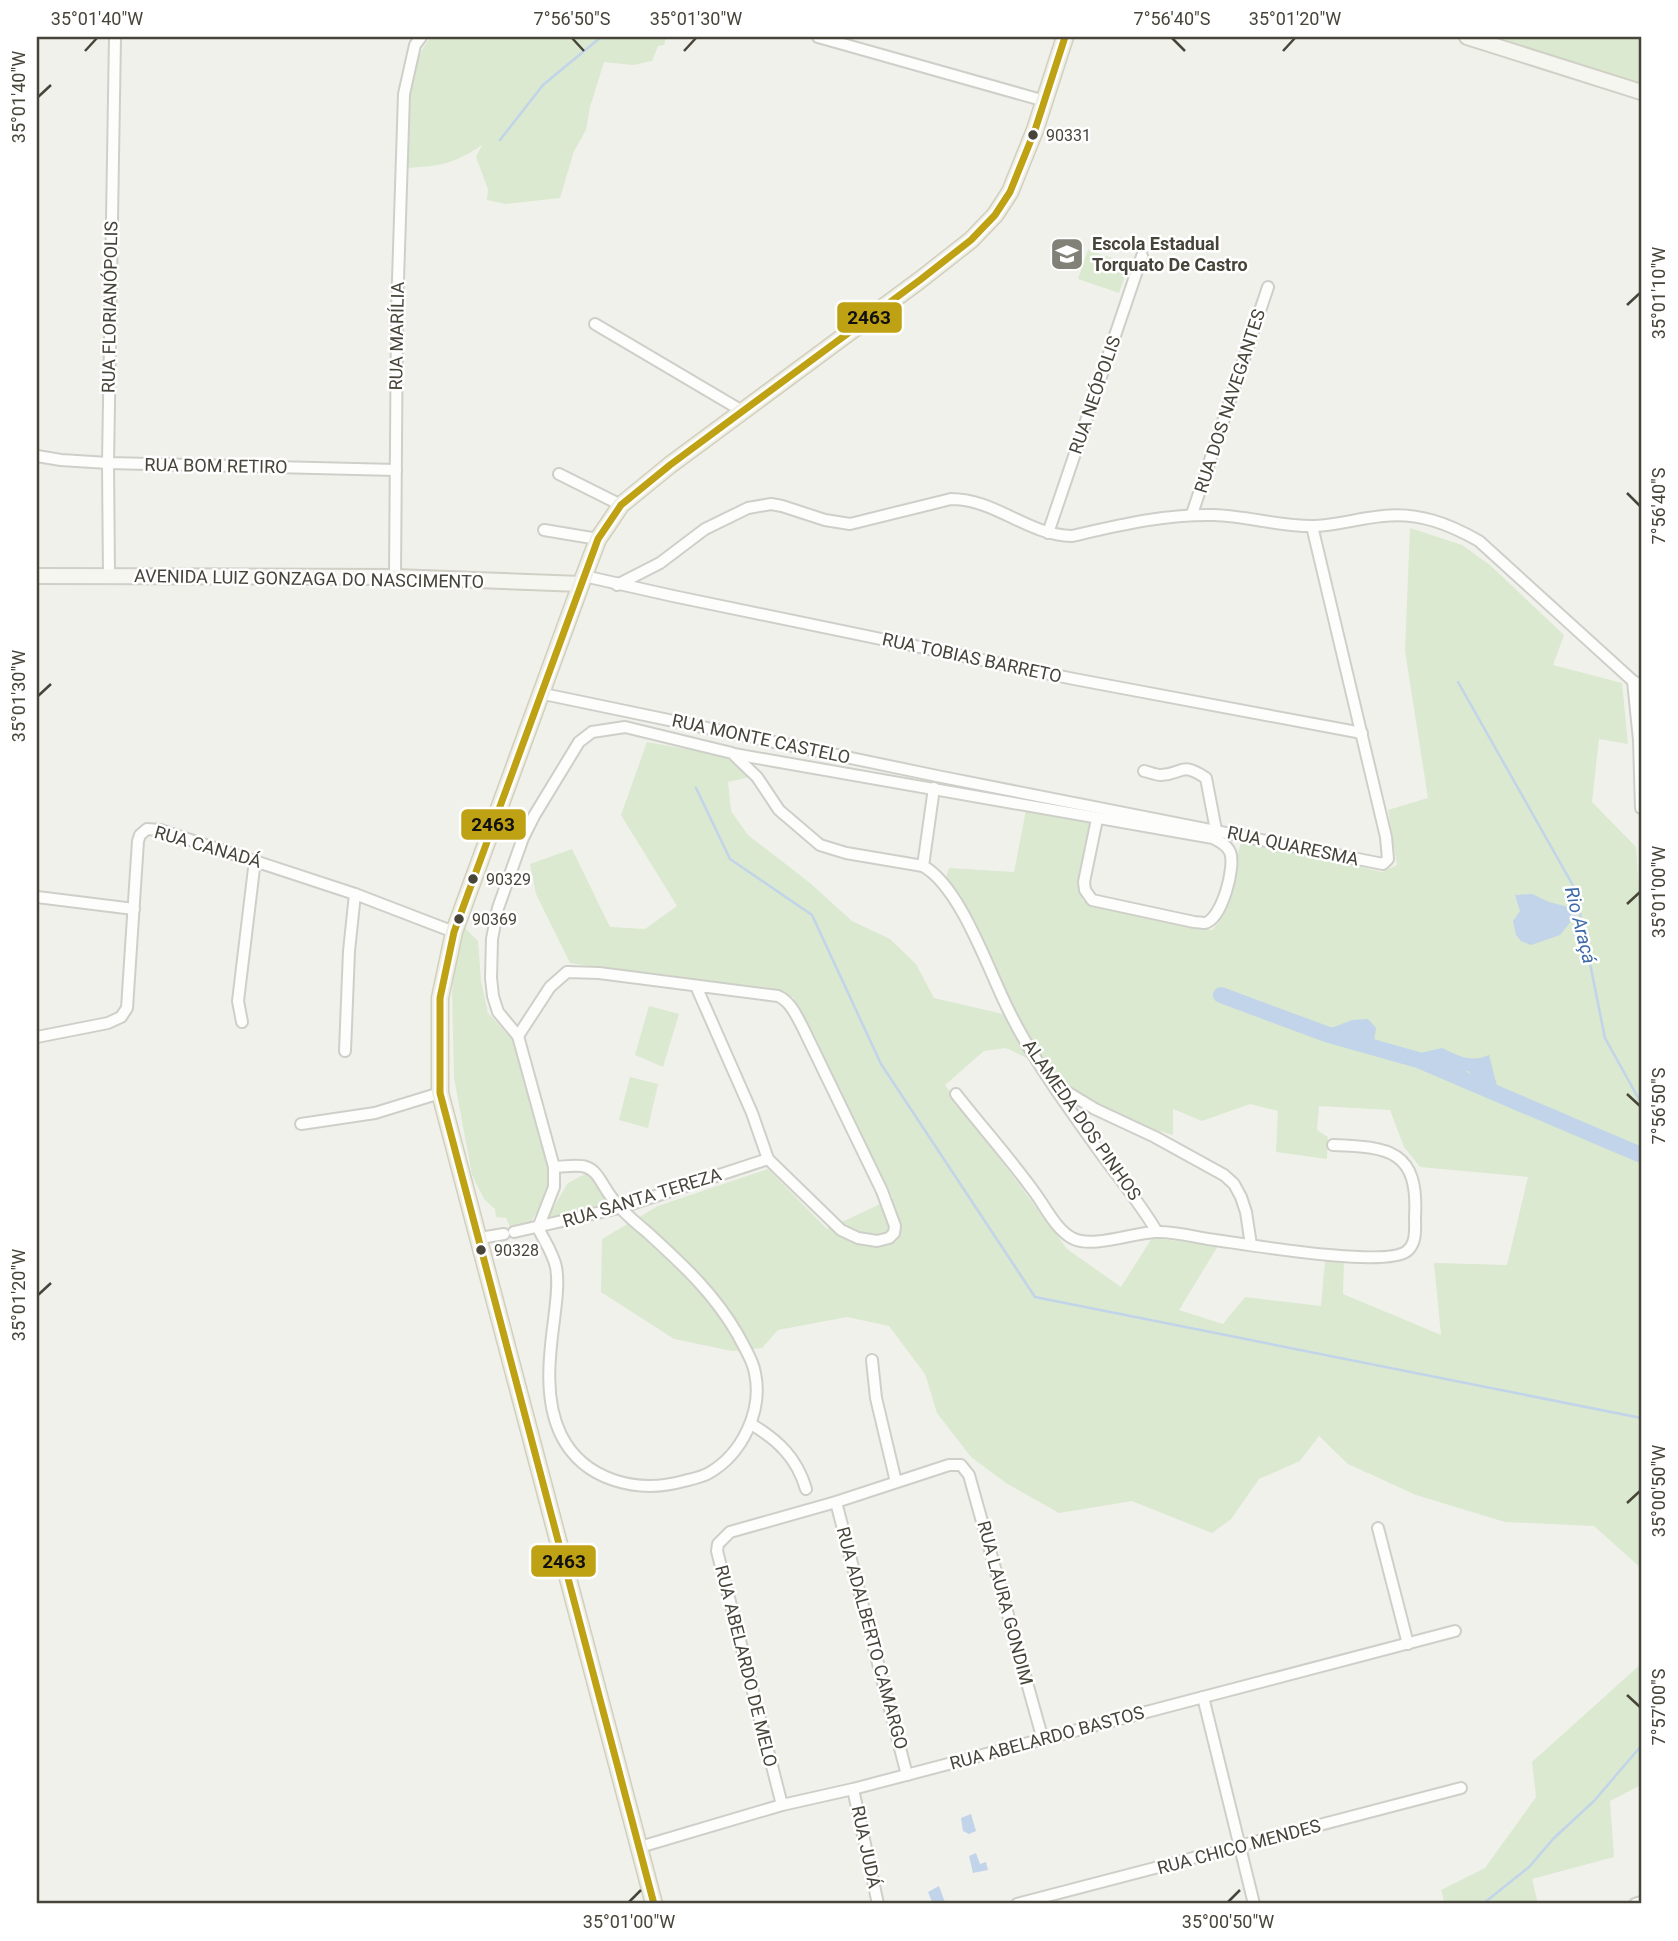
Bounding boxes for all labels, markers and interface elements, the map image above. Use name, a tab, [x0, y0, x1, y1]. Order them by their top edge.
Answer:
text: 35°01'40"W	[51, 8, 143, 29]
text: 7°56'50"S	[534, 8, 611, 29]
text: 35°01'30"W	[650, 8, 742, 29]
text: 7°56'40"S	[1134, 8, 1211, 29]
text: 35°01'20"W	[1249, 8, 1341, 29]
text: 35°01'40"W	[8, 51, 29, 143]
place label: 90331	[1046, 126, 1091, 145]
marker: 90331	[1026, 128, 1040, 142]
street label: RUA FLORIANÓPOLIS	[97, 220, 122, 393]
place label: Escola Estadual Torquato De Castro	[1092, 233, 1248, 275]
school or university icon: Escola Estadual Torquato De Castro	[1048, 235, 1086, 273]
text: 35°01'10"W	[1648, 247, 1669, 339]
street label: RUA MARÍLIA	[385, 281, 408, 391]
line badge: 2463	[836, 301, 903, 334]
text: 2463	[847, 306, 891, 329]
street label: RUA DOS NAVEGANTES	[1190, 306, 1269, 495]
street label: RUA NEÓPOLIS	[1065, 333, 1125, 457]
street label: RUA BOM RETIRO	[144, 454, 288, 477]
text: 7°56'40"S	[1648, 467, 1669, 544]
street label: AVENIDA LUIZ GONZAGA DO NASCIMENTO	[134, 565, 484, 592]
street label: RUA TOBIAS BARRETO	[880, 628, 1064, 687]
text: 35°01'30"W	[8, 650, 29, 742]
street label: RUA MONTE CASTELO	[670, 709, 852, 768]
line badge: 2463	[460, 808, 527, 841]
text: 2463	[471, 813, 515, 836]
street label: RUA CANADÁ	[152, 821, 264, 872]
street label: RUA QUARESMA	[1225, 821, 1361, 870]
text: 35°01'00"W	[1648, 846, 1669, 938]
place label: 90329	[486, 870, 531, 889]
marker: 90329	[466, 872, 480, 886]
water label: Rio Araçá	[1560, 884, 1601, 966]
place label: 90369	[472, 910, 517, 929]
marker: 90369	[452, 912, 466, 926]
street label: ALAMEDA DOS PINHOS	[1019, 1035, 1146, 1204]
text: 7°56'50"S	[1648, 1067, 1669, 1144]
street label: RUA SANTA TEREZA	[560, 1163, 724, 1232]
place label: 90328	[494, 1241, 539, 1260]
marker: 90328	[474, 1243, 488, 1257]
text: 35°01'20"W	[8, 1249, 29, 1341]
text: 35°00'50"W	[1648, 1445, 1669, 1537]
street label: RUA LAURA GONDIM	[973, 1518, 1038, 1687]
street label: RUA ADALBERTO CAMARGO	[833, 1524, 912, 1751]
line badge: 2463	[530, 1544, 597, 1578]
text: 2463	[542, 1550, 586, 1573]
street label: RUA ABELARDO DE MELO	[711, 1563, 782, 1769]
text: 7°57'00"S	[1648, 1668, 1669, 1745]
street label: RUA ABELARDO BASTOS	[947, 1701, 1147, 1774]
street label: RUA JUDÁ	[848, 1804, 886, 1890]
street label: RUA CHICO MENDES	[1155, 1815, 1323, 1878]
text: 35°01'00"W	[583, 1911, 675, 1932]
text: 35°00'50"W	[1182, 1911, 1274, 1932]

